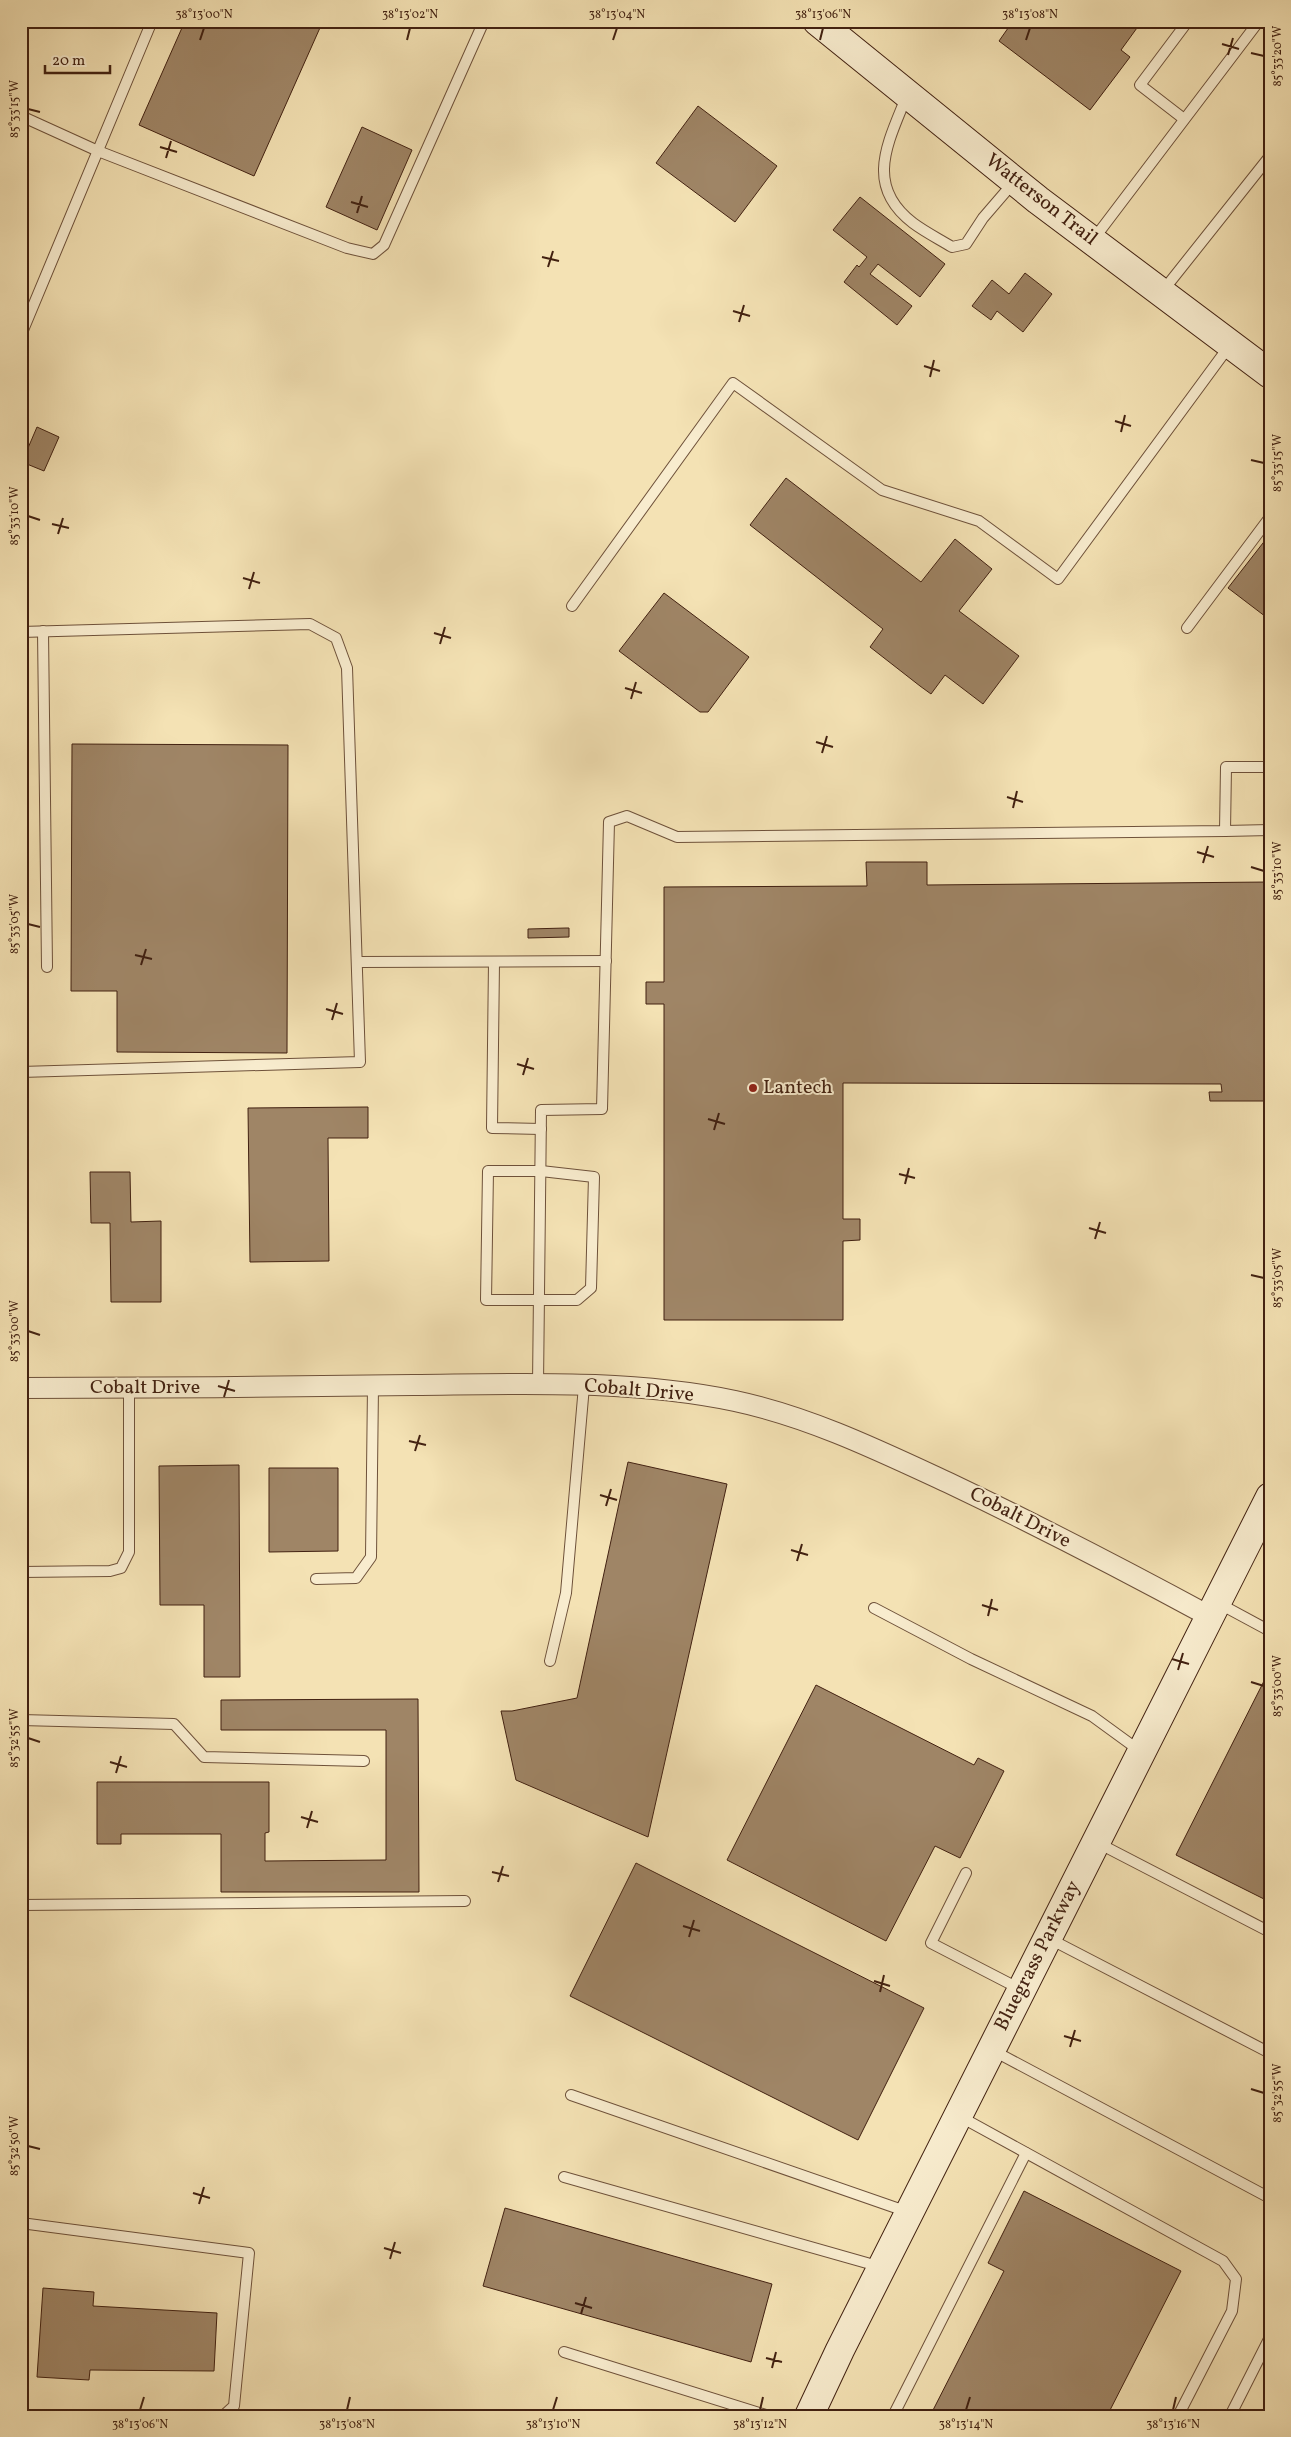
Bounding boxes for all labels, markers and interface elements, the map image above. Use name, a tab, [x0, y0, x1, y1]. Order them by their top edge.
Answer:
text: 38°13'00"N	[175, 7, 233, 23]
text: 38°13'02"N	[382, 7, 438, 23]
text: 38°13'04"N	[589, 7, 645, 23]
text: 38°13'06"N	[795, 7, 851, 23]
text: 38°13'08"N	[1002, 7, 1058, 23]
text: 85°33'20"W	[1270, 26, 1286, 86]
scale bar	[45, 42, 110, 74]
text: 20 m	[52, 51, 85, 72]
text: 85°33'15"W	[7, 80, 23, 138]
street label: Watterson Trail	[979, 147, 1103, 253]
text: 85°33'15"W	[1270, 434, 1286, 492]
text: 85°33'10"W	[7, 486, 23, 546]
text: 85°33'10"W	[1270, 841, 1286, 901]
text: 85°33'05"W	[7, 894, 23, 954]
place label: Lantech	[763, 1074, 833, 1102]
marker: Lantech	[747, 1082, 759, 1094]
text: 85°33'05"W	[1270, 1248, 1286, 1308]
text: 85°33'00"W	[7, 1300, 23, 1362]
street label: Cobalt Drive	[583, 1372, 695, 1410]
street label: Cobalt Drive	[90, 1374, 200, 1402]
street label: Cobalt Drive	[965, 1480, 1075, 1556]
text: 85°33'00"W	[1270, 1655, 1286, 1717]
text: 85°32'55"W	[7, 1708, 23, 1768]
street label: Bluegrass Parkway	[988, 1876, 1088, 2036]
text: 85°32'55"W	[1270, 2063, 1286, 2123]
text: 85°32'50"W	[7, 2116, 23, 2176]
text: 38°13'06"N	[112, 2417, 168, 2433]
text: 38°13'08"N	[319, 2417, 375, 2433]
text: 38°13'10"N	[526, 2417, 580, 2433]
text: 38°13'12"N	[733, 2417, 787, 2433]
text: 38°13'14"N	[939, 2417, 993, 2433]
text: 38°13'16"N	[1146, 2417, 1200, 2433]

